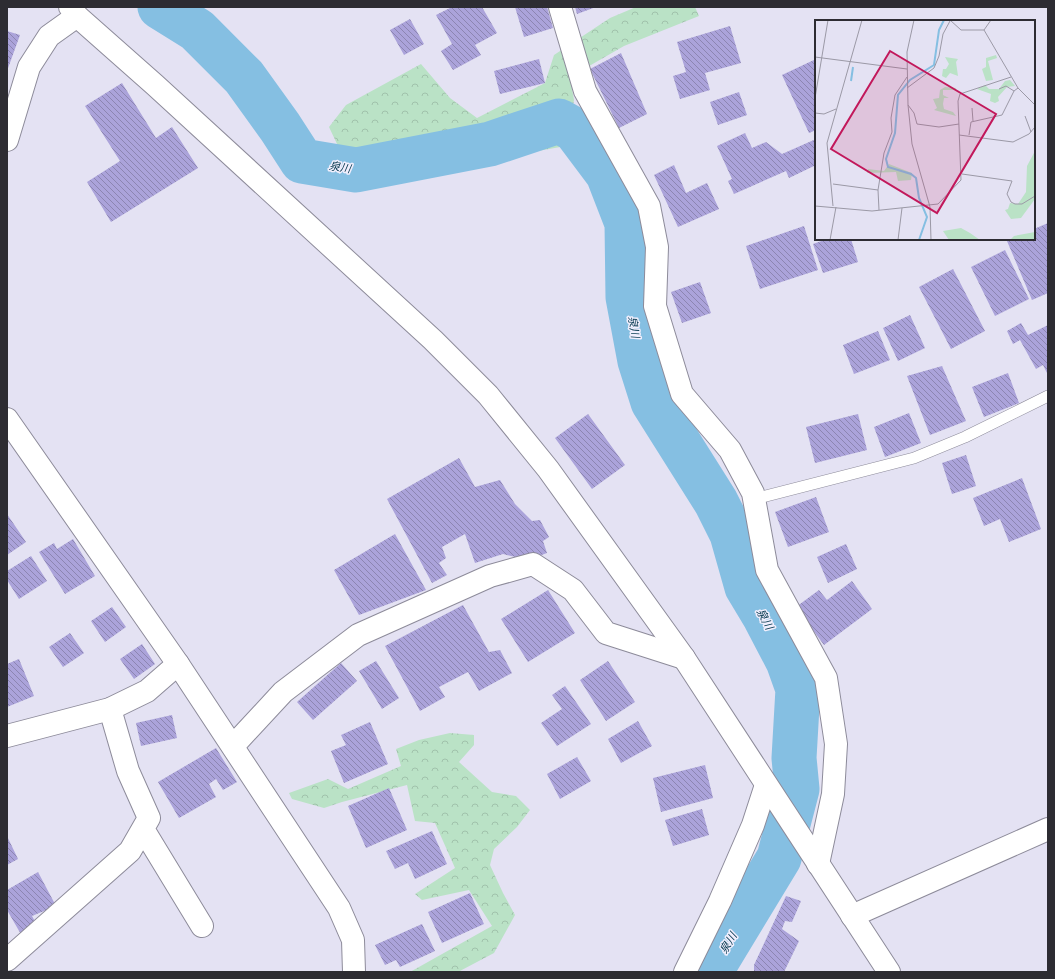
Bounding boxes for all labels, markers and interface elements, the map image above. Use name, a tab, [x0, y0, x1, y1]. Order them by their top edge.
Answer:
inset map	[815, 20, 1035, 240]
water label: 泉川	[328, 159, 353, 175]
water label: 泉川	[626, 315, 642, 340]
water label: 泉川	[754, 606, 776, 632]
water label: 泉川	[717, 930, 739, 956]

